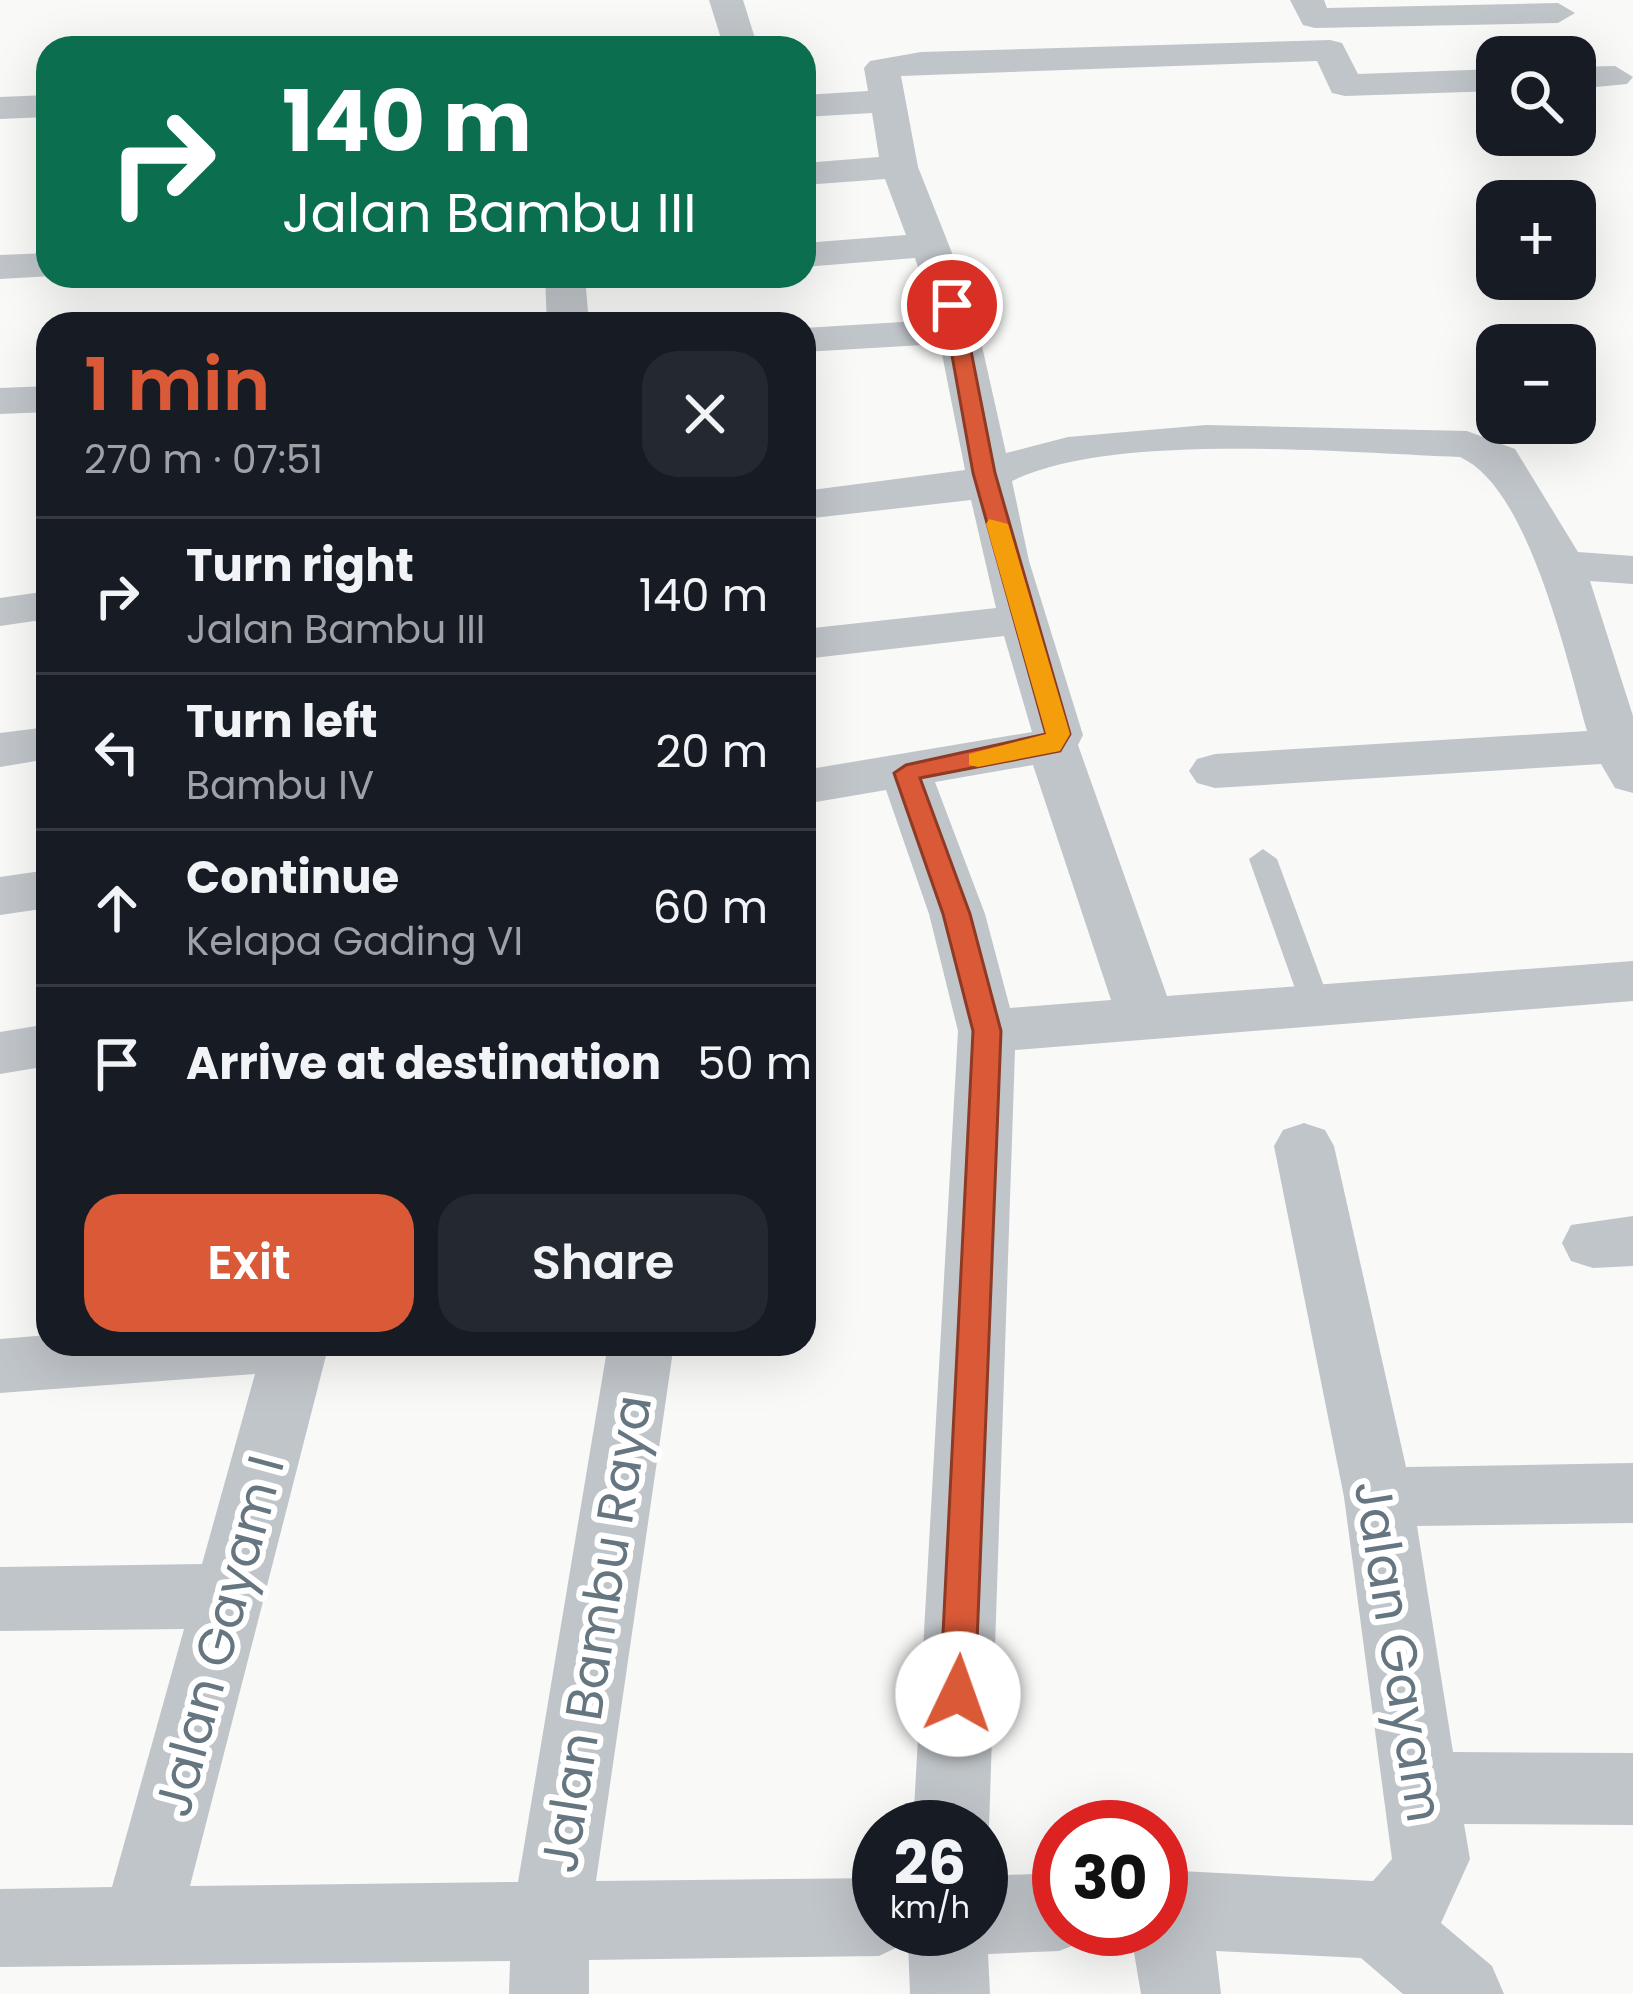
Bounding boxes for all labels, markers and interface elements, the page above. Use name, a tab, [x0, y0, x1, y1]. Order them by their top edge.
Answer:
map controls	[1476, 36, 1596, 444]
button: search	[1476, 36, 1596, 156]
text: 140 m	[282, 63, 532, 180]
icon: right	[84, 84, 240, 240]
text: Jalan Bambu III	[282, 175, 696, 251]
button: +	[1476, 180, 1596, 300]
pin	[901, 254, 1003, 356]
icon: arrive	[919, 272, 985, 338]
button: −	[1476, 324, 1596, 444]
text: 1 min	[84, 334, 270, 435]
button: close	[642, 351, 768, 477]
text: 270 m · 07:51	[84, 432, 323, 487]
text: Turn right	[186, 534, 414, 597]
icon: right	[84, 563, 150, 629]
text: 140 m	[639, 564, 768, 627]
text: Jalan Bambu III	[186, 602, 485, 657]
text: Turn left	[186, 690, 378, 753]
icon: left	[84, 719, 150, 785]
text: 20 m	[655, 720, 768, 783]
text: Bambu IV	[186, 758, 374, 813]
text: Continue	[186, 846, 399, 909]
icon: ahead	[84, 875, 150, 941]
text: 60 m	[653, 876, 768, 939]
text: Kelapa Gading VI	[186, 914, 523, 969]
icon: arrive	[84, 1031, 150, 1097]
text: Arrive at destination	[186, 1032, 661, 1095]
text: 50 m	[697, 1032, 812, 1095]
button: Exit	[84, 1194, 414, 1332]
button: Share	[438, 1194, 768, 1332]
street label: Jalan Bambu Raya	[523, 1390, 669, 1878]
street label: Jalan Gayam I	[136, 1448, 302, 1824]
street label: Jalan Gayam	[1336, 1475, 1462, 1827]
position arrow	[895, 1631, 1021, 1757]
speed limit sign: 30	[1032, 1800, 1188, 1956]
text: 26	[894, 1821, 966, 1905]
text: km/h	[890, 1886, 970, 1929]

